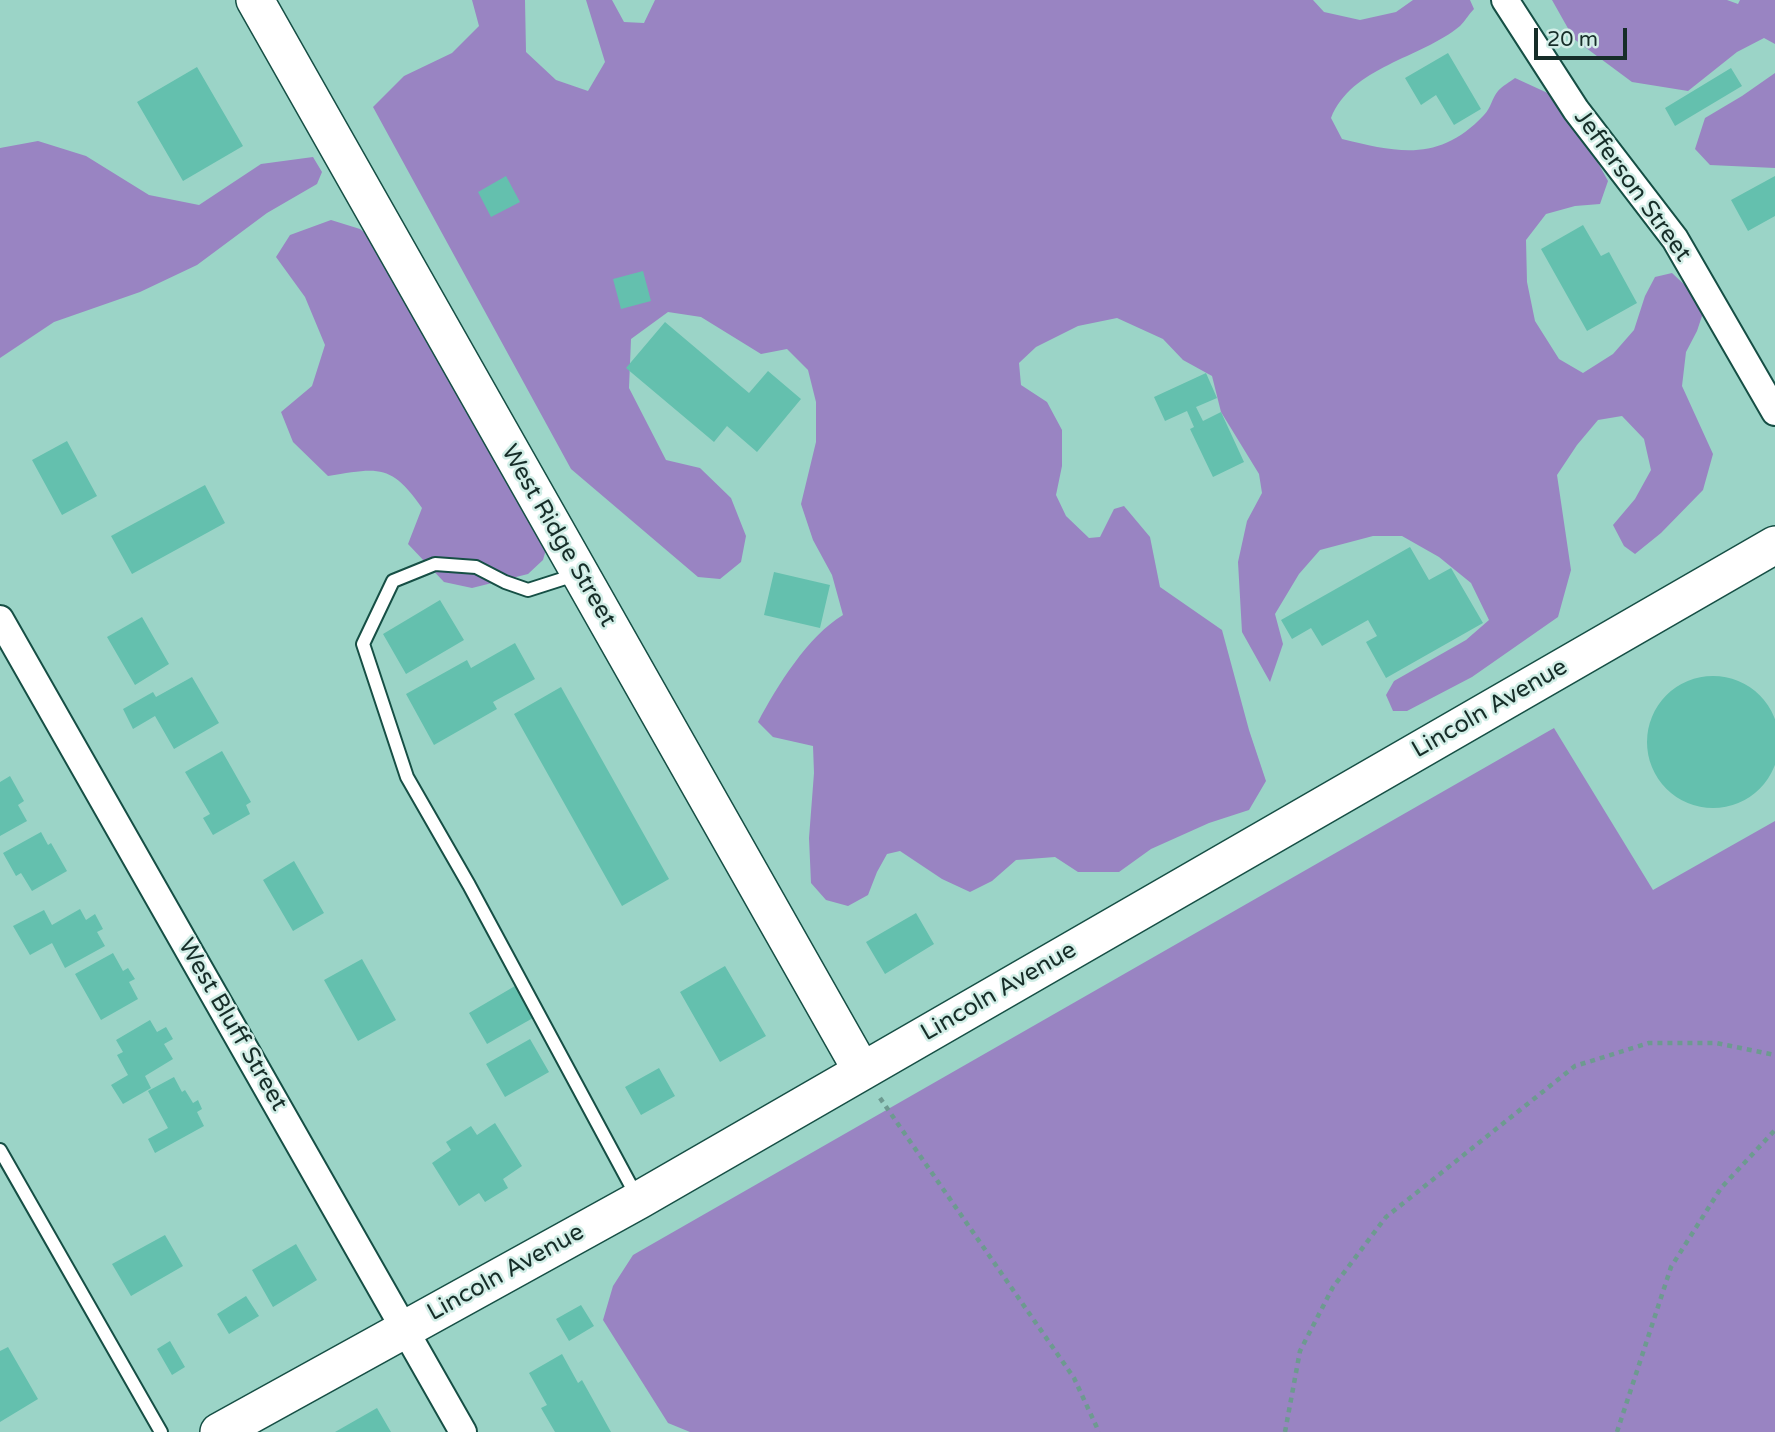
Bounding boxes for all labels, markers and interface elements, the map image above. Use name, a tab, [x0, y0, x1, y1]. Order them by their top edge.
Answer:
scale bar	[1537, 14, 1630, 58]
text: 20 m	[1547, 27, 1598, 52]
street label: Jefferson Street	[1567, 104, 1697, 268]
street label: West Ridge Street	[494, 440, 622, 632]
street label: Lincoln Avenue	[1407, 653, 1573, 765]
street label: West Bluff Street	[171, 934, 293, 1116]
street label: Lincoln Avenue	[916, 936, 1082, 1048]
street label: Lincoln Avenue	[423, 1218, 589, 1328]

